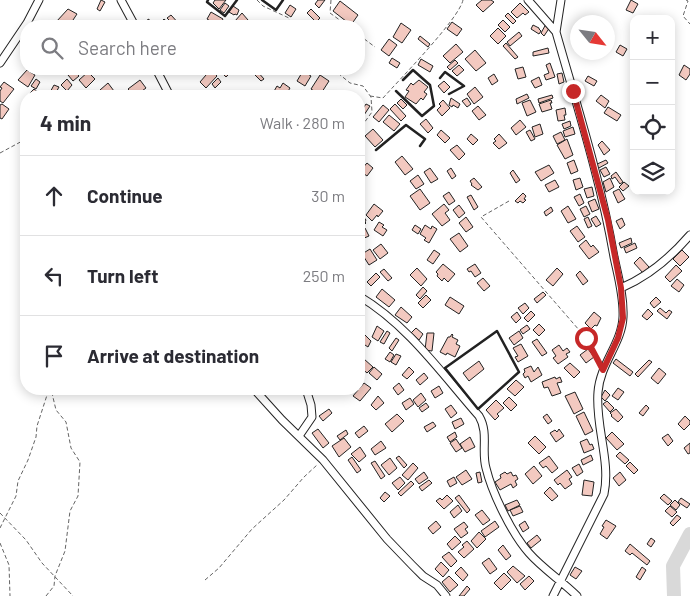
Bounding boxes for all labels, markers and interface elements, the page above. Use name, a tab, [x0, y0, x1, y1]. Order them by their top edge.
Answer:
north arrow	[570, 15, 615, 60]
map controls	[630, 15, 675, 195]
button: +	[630, 15, 675, 60]
search box	[20, 20, 365, 75]
icon: search	[38, 34, 66, 62]
text: Search here	[78, 36, 177, 59]
button: −	[630, 60, 675, 105]
route end	[562, 80, 585, 103]
button: locate	[630, 105, 675, 150]
text: 4 min	[40, 110, 91, 135]
text: Walk · 280 m	[260, 113, 345, 132]
button: layers	[630, 150, 675, 195]
icon: ahead	[40, 182, 68, 210]
text: Continue	[87, 184, 163, 207]
text: 30 m	[311, 186, 345, 205]
icon: left	[40, 262, 68, 290]
text: Turn left	[87, 264, 158, 287]
text: 250 m	[303, 266, 345, 285]
route start	[575, 327, 598, 350]
icon: arrive	[40, 342, 68, 370]
text: Arrive at destination	[87, 344, 259, 367]

